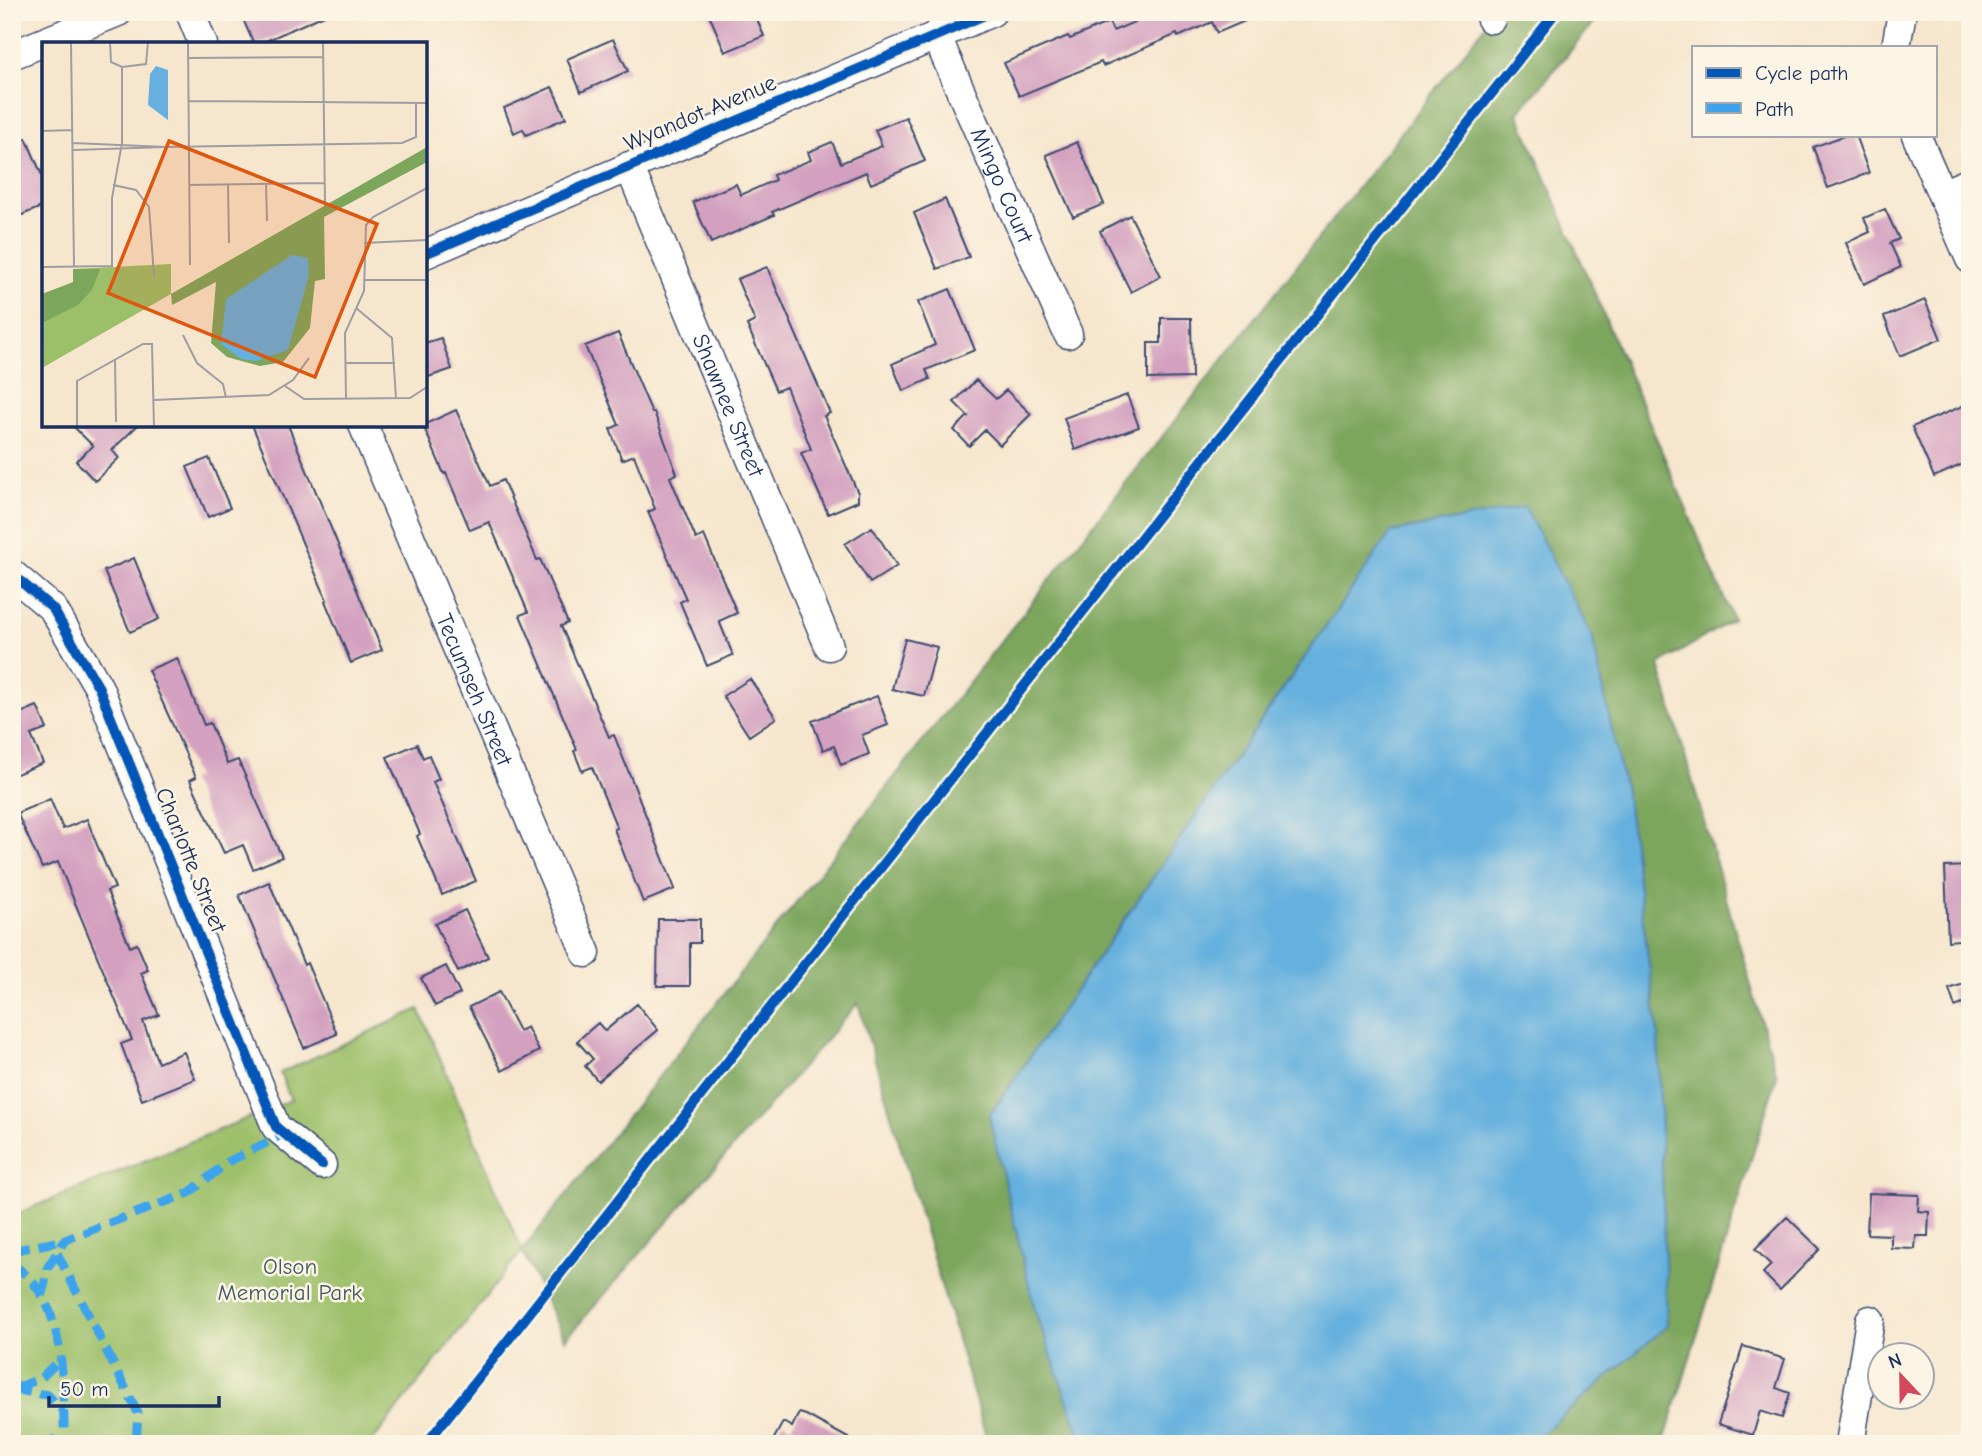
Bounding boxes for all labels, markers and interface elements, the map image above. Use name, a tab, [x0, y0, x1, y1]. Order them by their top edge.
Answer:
inset map	[42, 42, 427, 427]
legend	[1692, 46, 1937, 136]
text: Cycle path	[1755, 61, 1848, 85]
street label: Wyandot Avenue	[620, 69, 780, 157]
text: Path	[1755, 97, 1794, 121]
street label: Mingo Court	[965, 123, 1040, 248]
street label: Shawnee Street	[687, 330, 771, 482]
street label: Tecumseh Street	[431, 609, 519, 771]
street label: Charlotte Street	[150, 784, 233, 938]
park label: Olson Memorial Park	[218, 1253, 362, 1306]
north arrow	[1867, 1340, 1937, 1410]
text: N	[1885, 1349, 1905, 1374]
scale bar	[49, 1365, 219, 1409]
text: 50 m	[60, 1377, 109, 1401]

